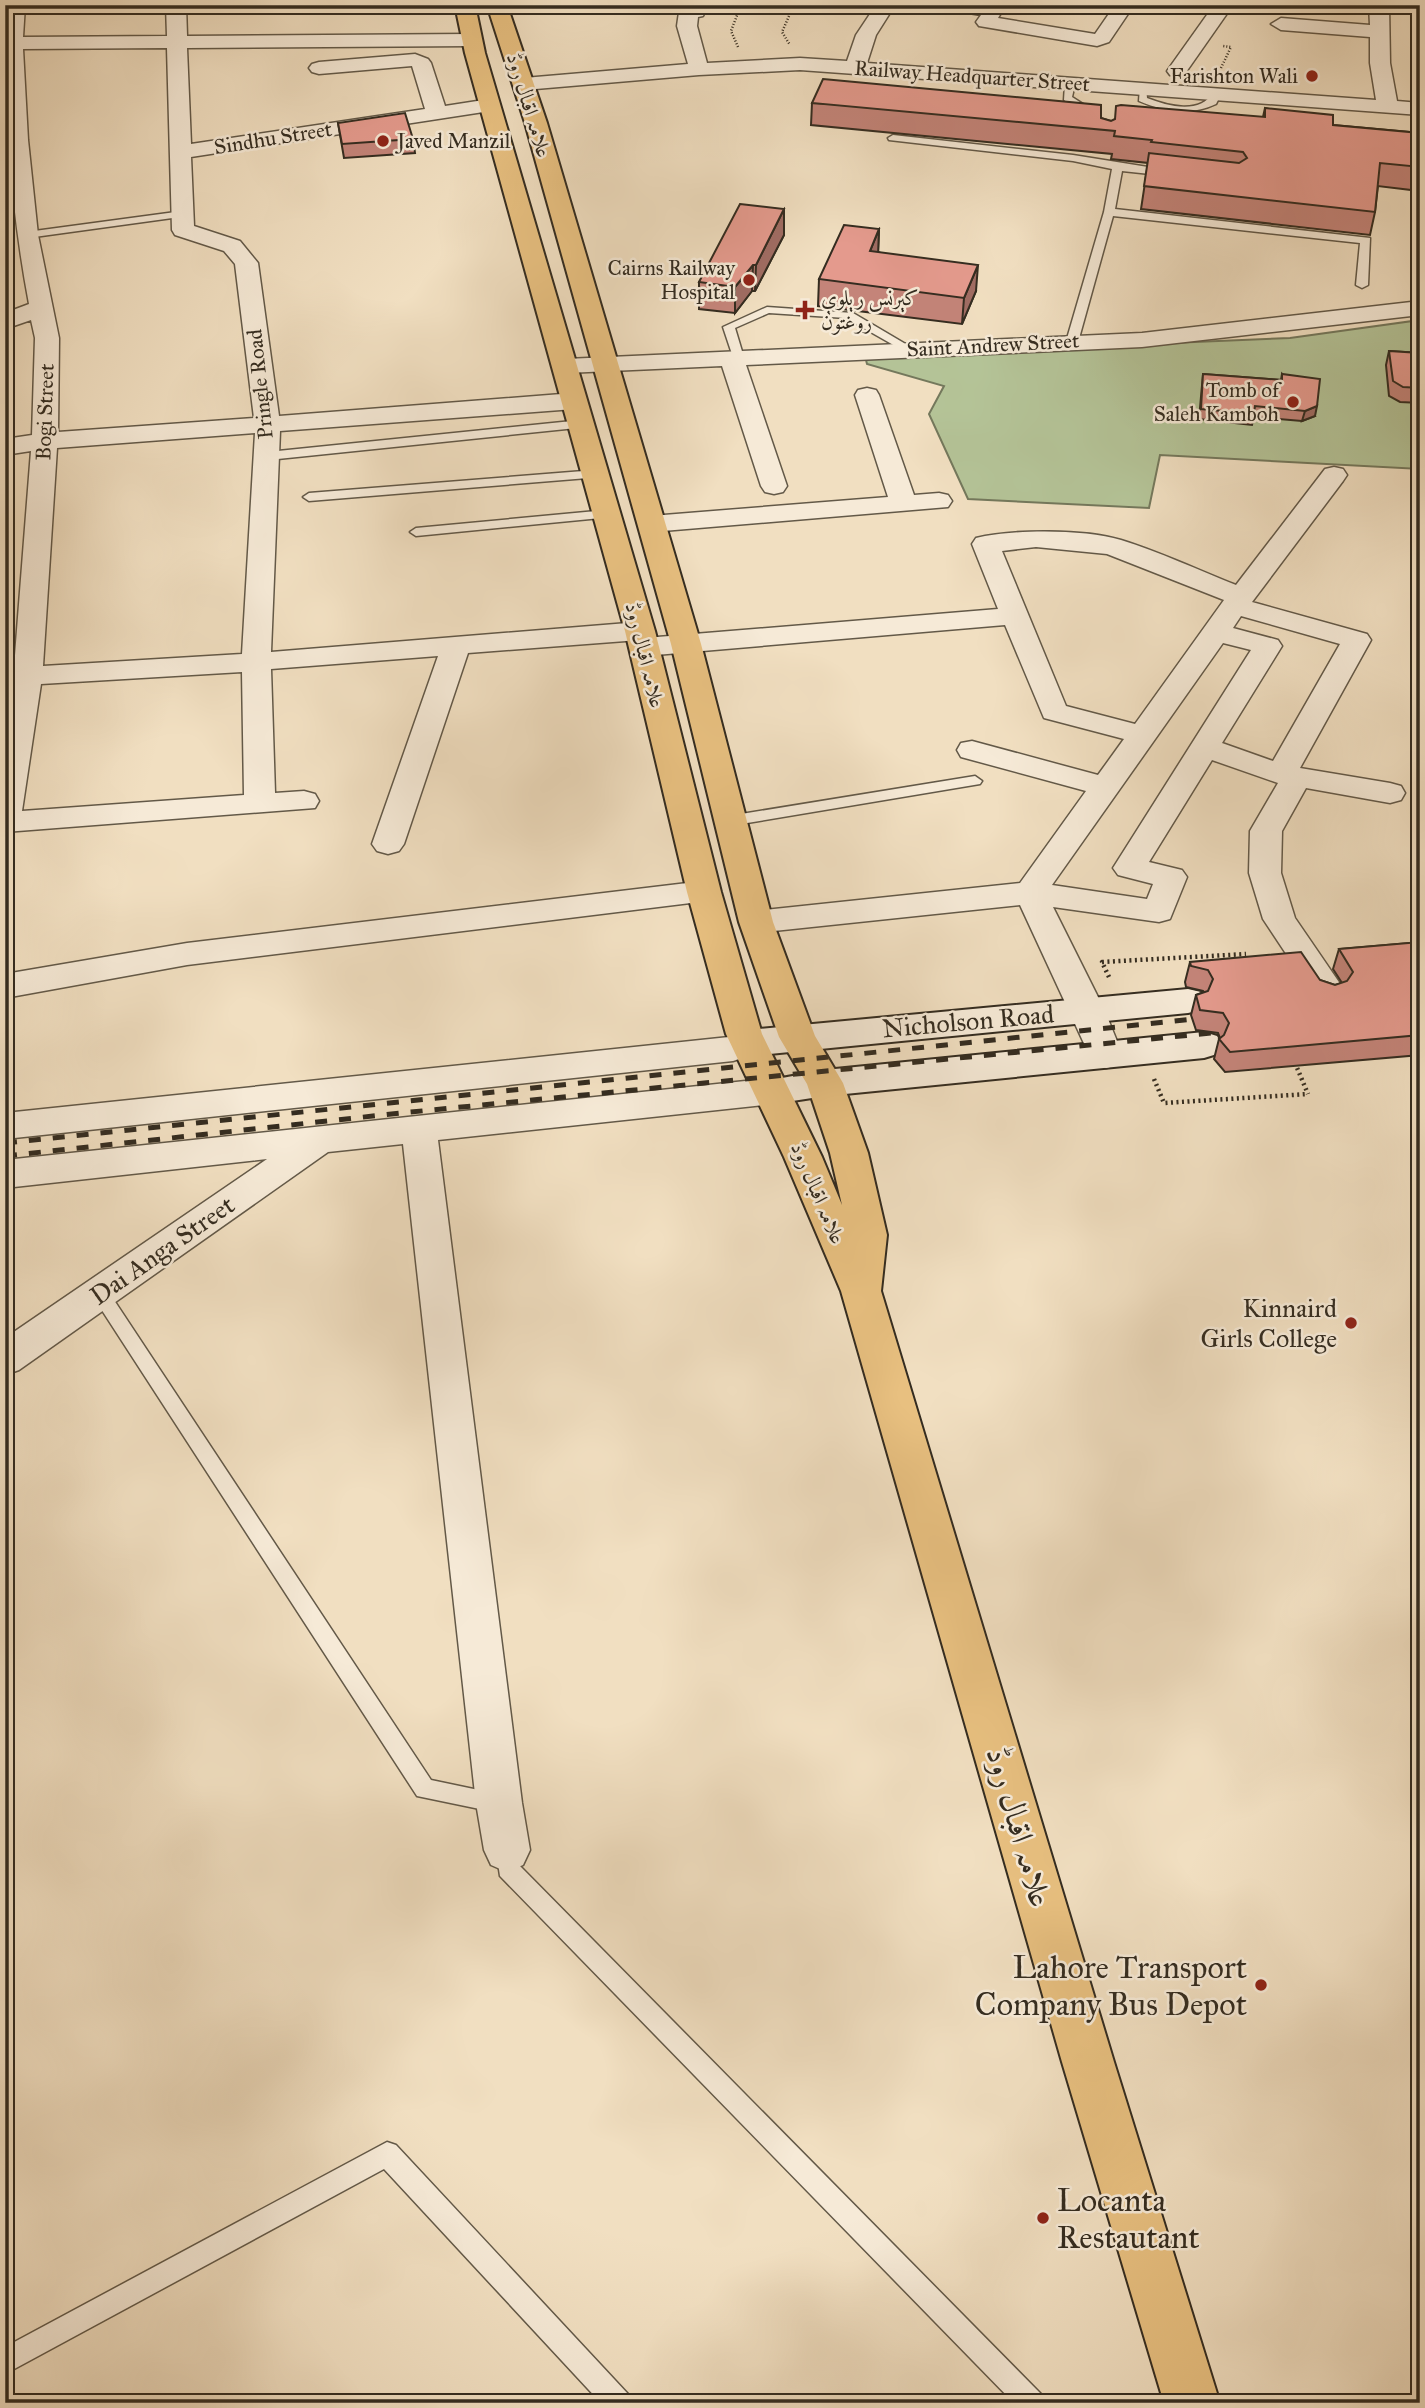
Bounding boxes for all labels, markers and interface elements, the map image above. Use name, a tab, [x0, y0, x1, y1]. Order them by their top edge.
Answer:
street label: علامہ اقبال روڈ	[501, 50, 557, 160]
street label: Railway Headquarter Street	[853, 55, 1091, 97]
place label: Farishton Wali	[1170, 63, 1298, 89]
marker: Farishton Wali	[1304, 68, 1320, 84]
street label: Sindhu Street	[212, 116, 334, 160]
place label: Javed Manzil	[395, 128, 511, 154]
marker: Javed Manzil	[375, 133, 391, 149]
place label: Cairns Railway Hospital	[608, 255, 736, 305]
marker: Cairns Railway Hospital	[741, 272, 757, 288]
place label: کېرنس رېلوې روغتون	[821, 285, 919, 335]
marker: کېرنس رېلوې روغتون	[795, 300, 815, 320]
street label: Pringle Road	[241, 327, 279, 440]
street label: Saint Andrew Street	[906, 327, 1081, 363]
street label: Bogi Street	[30, 363, 60, 461]
place label: Tomb of Saleh Kamboh	[1154, 377, 1282, 427]
marker: Tomb of Saleh Kamboh	[1285, 394, 1301, 410]
street label: علامہ اقبال روڈ	[619, 599, 671, 711]
street label: Nicholson Road	[881, 998, 1055, 1044]
street label: علامہ اقبال روڈ	[785, 1138, 851, 1248]
street label: Dai Anga Street	[84, 1188, 240, 1312]
place label: Kinnaird Girls College	[1200, 1292, 1337, 1354]
marker: Kinnaird Girls College	[1343, 1315, 1359, 1331]
street label: علامہ اقبال روڈ	[978, 1742, 1060, 1912]
place label: Lahore Transport Company Bus Depot	[975, 1948, 1247, 2024]
marker: Lahore Transport Company Bus Depot	[1253, 1977, 1269, 1993]
place label: Locanta Restautant	[1057, 2181, 1200, 2257]
marker: Locanta Restautant	[1035, 2210, 1051, 2226]

